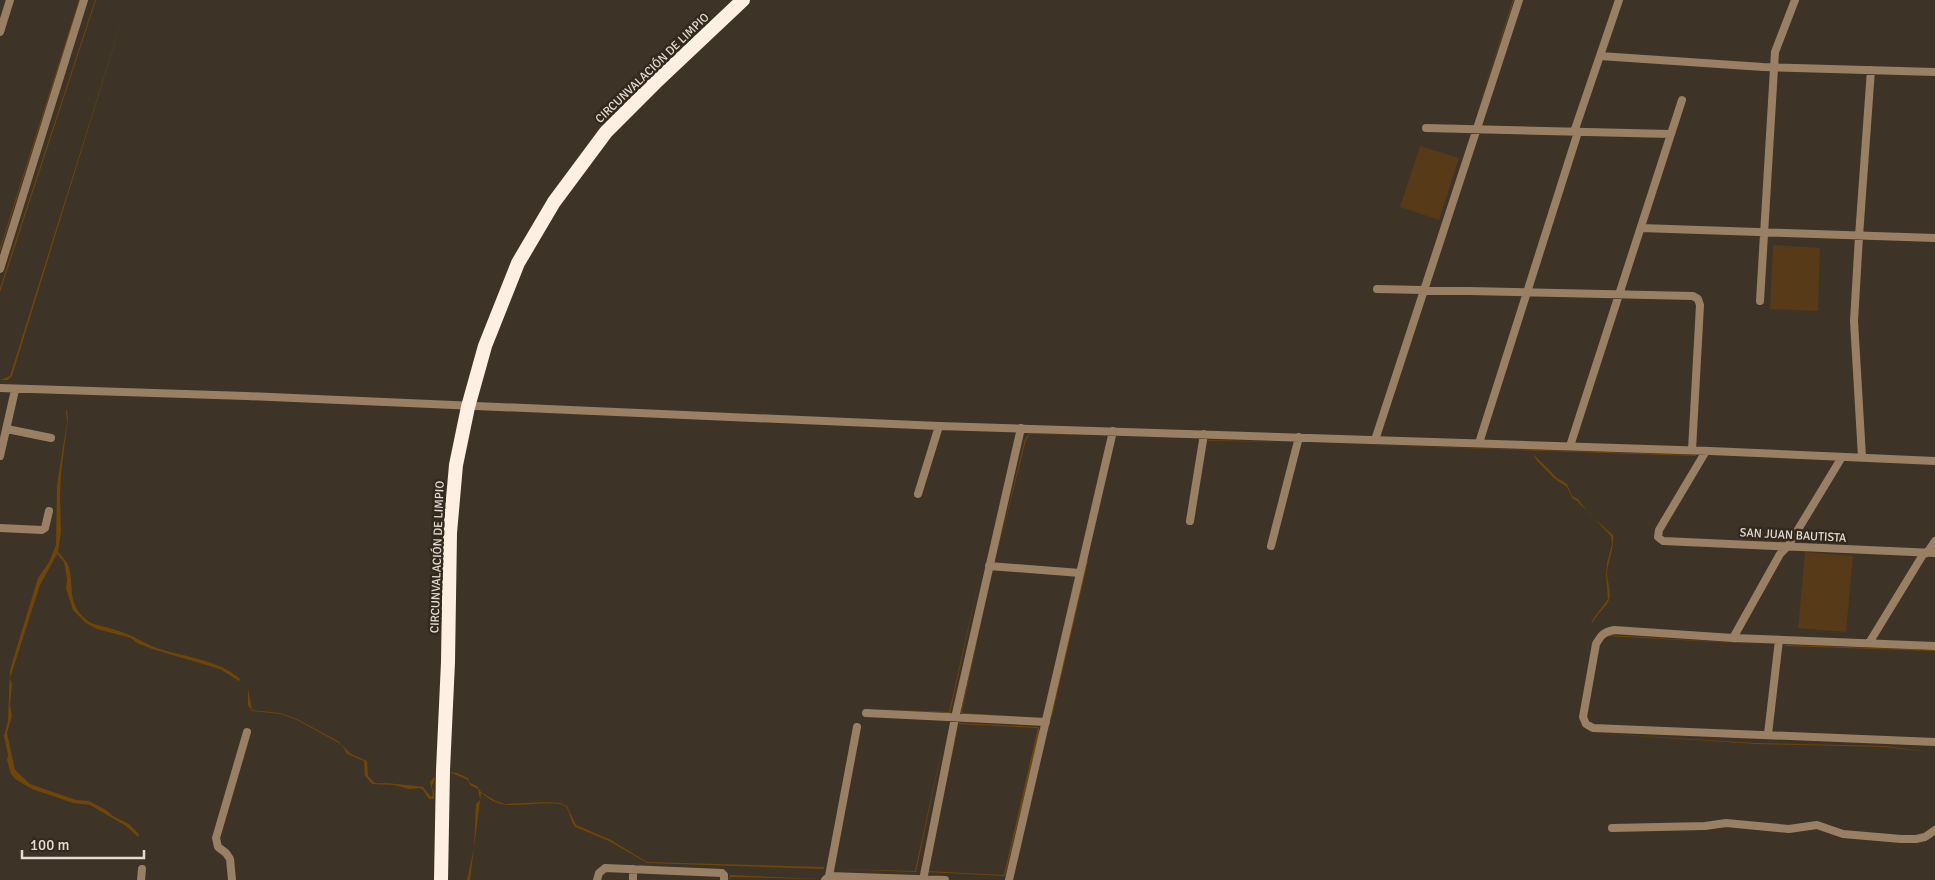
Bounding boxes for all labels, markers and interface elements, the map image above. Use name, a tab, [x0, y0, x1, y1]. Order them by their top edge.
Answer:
street label: CIRCUNVALACIÓN DE LIMPIO	[592, 10, 712, 127]
street label: CIRCUNVALACIÓN DE LIMPIO	[427, 480, 448, 633]
street label: SAN JUAN BAUTISTA	[1739, 525, 1847, 546]
scale bar	[22, 828, 145, 860]
text: 100 m	[30, 836, 70, 854]

